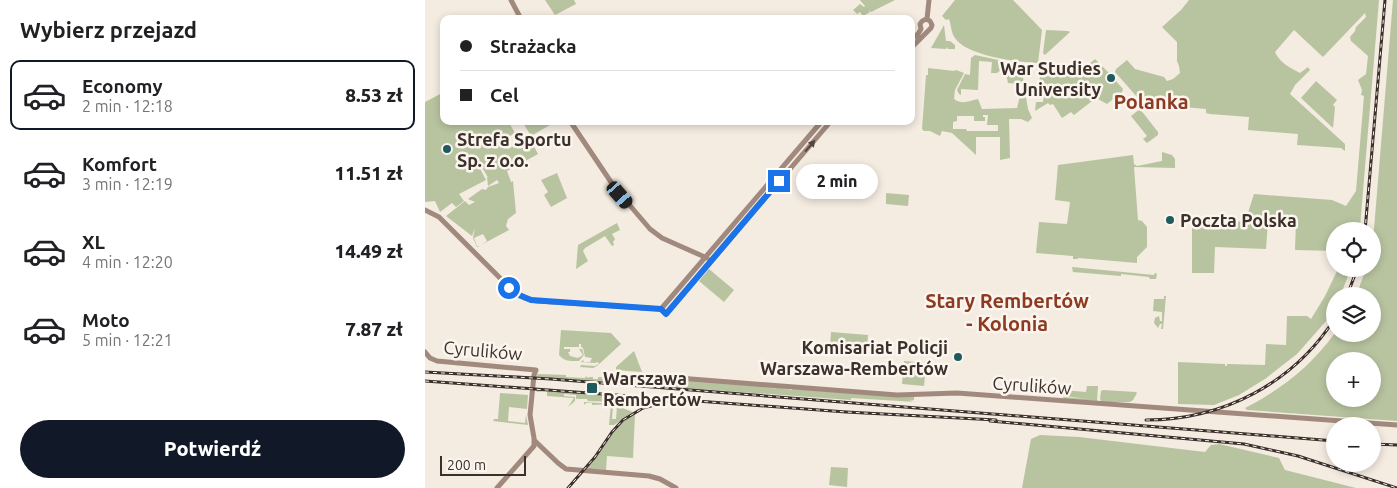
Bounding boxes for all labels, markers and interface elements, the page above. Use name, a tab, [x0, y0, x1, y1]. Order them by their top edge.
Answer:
text: Wybierz przejazd	[20, 17, 197, 42]
text: Strażacka	[490, 35, 577, 57]
place label: War Studies University	[1000, 58, 1101, 99]
marker: War Studies University	[1105, 72, 1117, 84]
icon: car	[22, 73, 67, 118]
text: Economy	[82, 75, 163, 97]
text: 8.53 zł	[345, 84, 403, 106]
text: Cel	[490, 84, 519, 106]
district label: Polanka	[1113, 90, 1189, 113]
text: 2 min · 12:18	[82, 97, 173, 115]
place label: Strefa Sportu Sp. z o.o.	[457, 129, 571, 170]
one-way arrow	[804, 140, 815, 153]
marker: Strefa Sportu Sp. z o.o.	[441, 143, 453, 155]
icon: car	[22, 151, 67, 196]
text: Komfort	[82, 153, 157, 175]
text: 11.51 zł	[334, 162, 403, 184]
callout: 2 min	[797, 164, 879, 198]
route end	[768, 170, 790, 192]
text: 2 min	[817, 172, 857, 190]
text: 3 min · 12:19	[82, 175, 173, 193]
car	[604, 179, 635, 211]
place label: Poczta Polska	[1180, 210, 1297, 230]
marker: Poczta Polska	[1164, 214, 1176, 226]
map controls	[1326, 222, 1381, 472]
button: locate	[1326, 222, 1381, 277]
icon: car	[22, 229, 67, 274]
text: XL	[82, 231, 105, 253]
text: 14.49 zł	[334, 240, 403, 262]
text: 4 min · 12:20	[82, 253, 173, 271]
route start	[498, 277, 520, 299]
button: layers	[1326, 287, 1381, 342]
district label: Stary Rembertów - Kolonia	[925, 289, 1089, 335]
icon: car	[22, 307, 67, 352]
text: Moto	[82, 309, 130, 331]
text: 7.87 zł	[345, 318, 403, 340]
text: 5 min · 12:21	[82, 331, 173, 349]
street label: Cyrulików	[443, 337, 523, 363]
place label: Komisariat Policji Warszawa-Rembertów	[760, 337, 948, 378]
marker: Komisariat Policji Warszawa-Rembertów	[952, 351, 964, 363]
button: +	[1326, 352, 1381, 407]
place label: Warszawa Rembertów	[603, 368, 701, 409]
street label: Cyrulików	[992, 372, 1072, 398]
marker: Warszawa Rembertów	[585, 381, 599, 395]
button: −	[1326, 417, 1381, 472]
button: Potwierdź	[20, 420, 405, 478]
scale bar	[440, 453, 526, 476]
text: 200 m	[447, 457, 486, 473]

